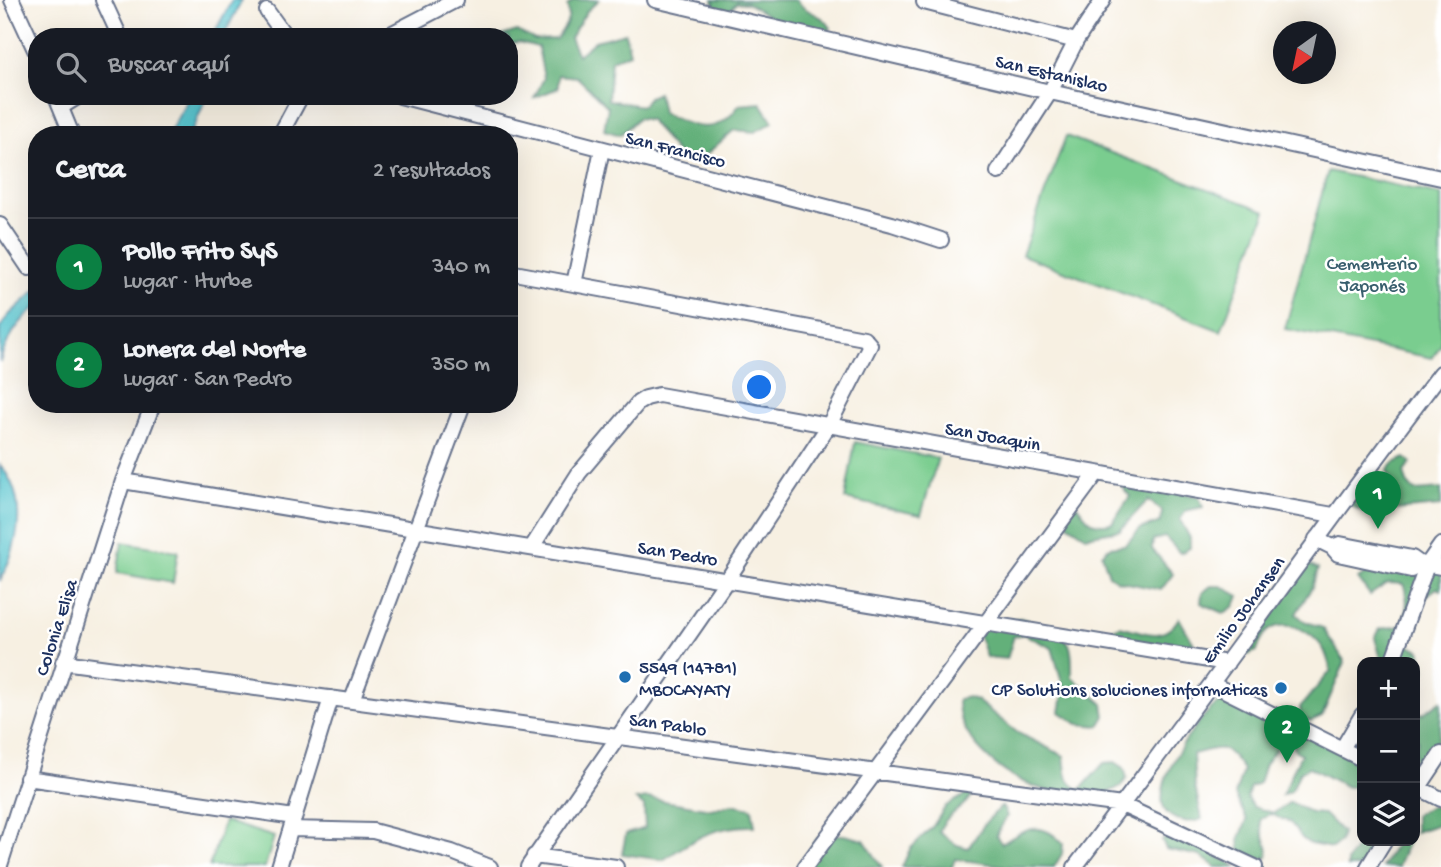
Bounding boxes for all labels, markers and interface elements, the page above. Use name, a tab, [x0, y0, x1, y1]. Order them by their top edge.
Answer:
north arrow	[1273, 21, 1336, 84]
search box	[28, 28, 518, 105]
icon: search	[52, 48, 90, 86]
text: Buscar aquí	[108, 51, 230, 82]
street label: San Estanislao	[993, 51, 1110, 100]
street label: San Francisco	[622, 128, 728, 175]
text: Cerca	[56, 154, 125, 189]
text: 2 resultados	[373, 158, 490, 185]
text: Pollo Frito SyS	[123, 238, 277, 269]
text: 1	[74, 254, 84, 281]
text: 340 m	[432, 254, 490, 281]
park label: Cementerio Japonés	[1327, 254, 1417, 299]
text: Lugar · Iturbe	[123, 269, 252, 296]
text: Lonera del Norte	[123, 336, 306, 367]
text: 2	[73, 352, 85, 379]
text: 350 m	[431, 352, 490, 379]
text: Lugar · San Pedro	[123, 367, 292, 394]
your location	[742, 370, 776, 404]
street label: San Joaquin	[943, 419, 1042, 458]
pin: 1	[1355, 471, 1401, 529]
street label: San Pedro	[636, 538, 719, 573]
street label: Emilio Johansen	[1198, 553, 1292, 669]
street label: Colonia Elisa	[32, 576, 85, 679]
map controls	[1357, 657, 1420, 846]
button: +	[1357, 657, 1420, 720]
place label: 5549 (14781) MBOCAYATY	[639, 658, 737, 703]
marker: 5549 (14781) MBOCAYATY	[617, 669, 633, 685]
place label: CP Solutions soluciones informaticas	[992, 680, 1268, 703]
marker: CP Solutions soluciones informaticas	[1273, 680, 1289, 696]
pin: 2	[1264, 705, 1310, 763]
street label: San Pablo	[627, 710, 708, 743]
button: −	[1357, 720, 1420, 783]
button: layers	[1357, 783, 1420, 846]

